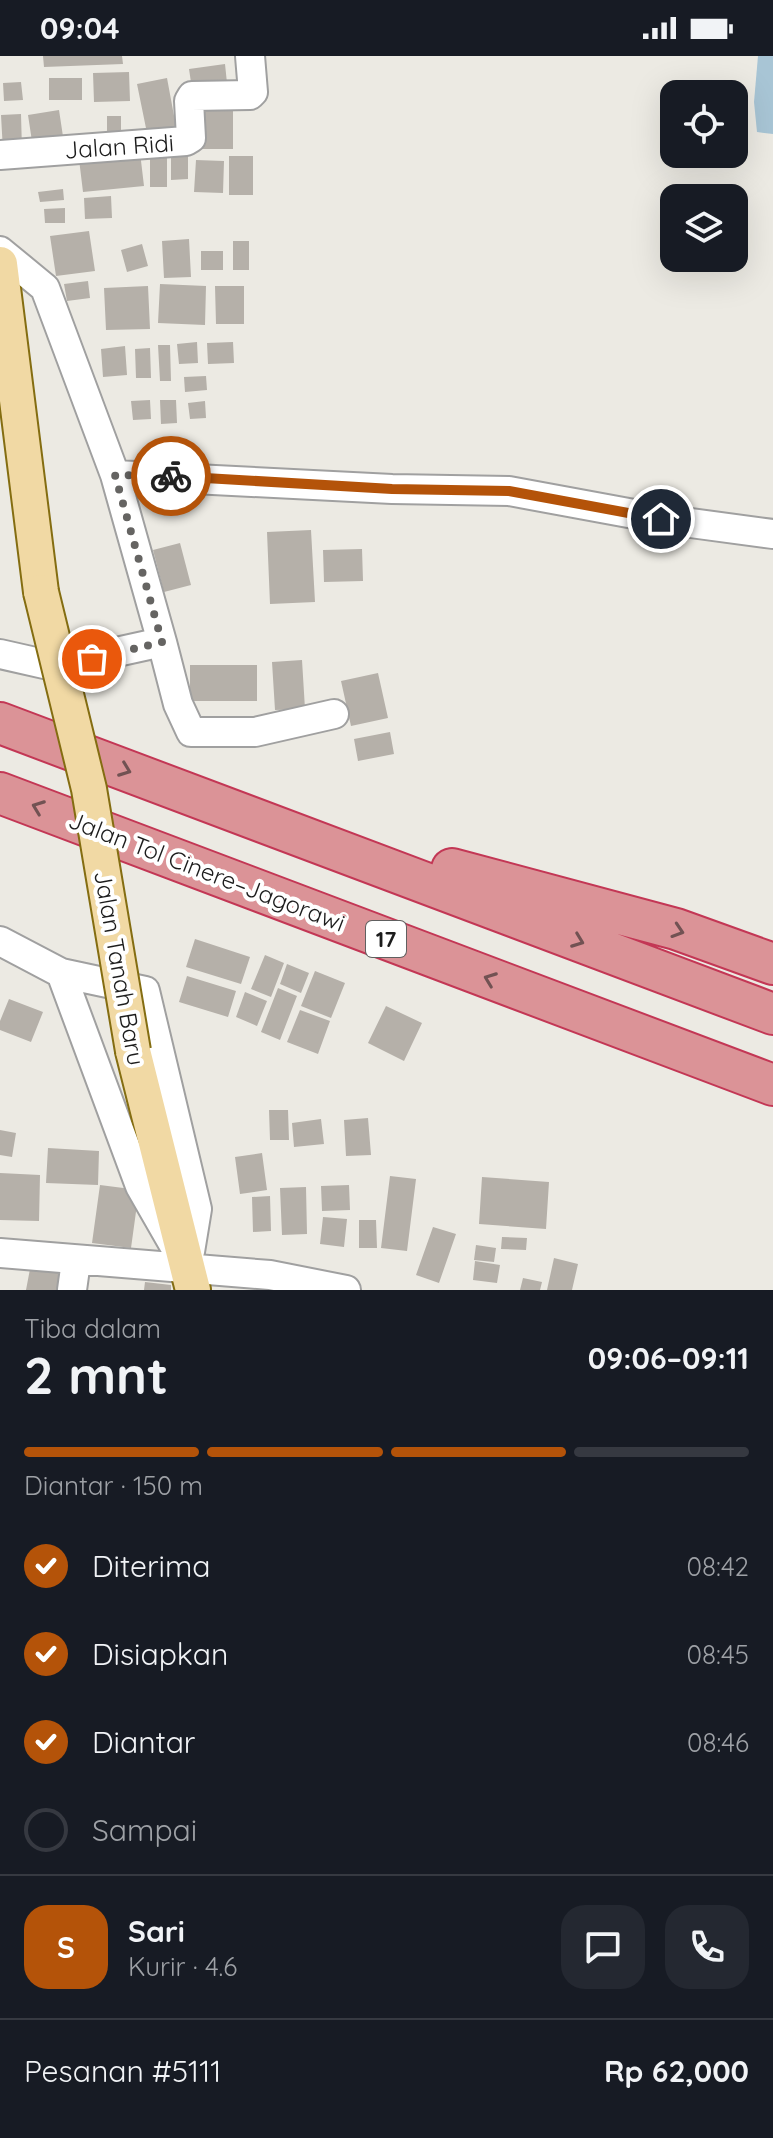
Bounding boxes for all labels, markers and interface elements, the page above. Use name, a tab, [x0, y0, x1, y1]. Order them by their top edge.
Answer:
text: 09:04	[40, 9, 120, 47]
map controls	[660, 80, 748, 272]
button: locate	[660, 80, 748, 168]
street label: Jalan Ridi	[63, 127, 175, 165]
button: layers	[660, 184, 748, 272]
courier	[131, 436, 211, 516]
icon: bike	[149, 454, 193, 498]
pin	[627, 485, 695, 553]
icon: home	[639, 497, 683, 541]
pin	[58, 625, 126, 693]
icon: bag	[70, 637, 114, 681]
one-way arrow	[117, 760, 131, 777]
one-way arrow	[32, 800, 46, 817]
street label: Jalan Tol Cinere–Jagorawi	[65, 804, 349, 938]
street label: Jalan Tanah Baru	[88, 868, 152, 1068]
road number: 17	[366, 921, 406, 957]
one-way arrow	[670, 921, 684, 937]
one-way arrow	[570, 931, 584, 948]
one-way arrow	[484, 972, 498, 989]
text: Tiba dalam	[24, 1312, 161, 1345]
text: 09:06–09:11	[588, 1339, 749, 1377]
text: 2 mnt	[24, 1342, 168, 1407]
text: Diantar · 150 m	[24, 1469, 203, 1502]
icon: check	[24, 1544, 68, 1588]
text: Diterima	[92, 1547, 210, 1585]
text: 08:42	[687, 1550, 749, 1583]
icon: check	[24, 1632, 68, 1676]
text: Disiapkan	[92, 1635, 228, 1673]
text: 08:45	[687, 1638, 749, 1671]
icon: check	[24, 1720, 68, 1764]
text: Diantar	[92, 1723, 195, 1761]
text: 08:46	[687, 1726, 749, 1759]
text: Sampai	[92, 1811, 197, 1849]
button: chat	[561, 1905, 645, 1989]
button: phone	[665, 1905, 749, 1989]
text: Sari	[128, 1912, 185, 1950]
text: S	[57, 1928, 75, 1966]
text: Kurir · 4.6	[128, 1950, 237, 1983]
text: Pesanan #5111	[24, 2052, 221, 2090]
text: Rp 62,000	[604, 2052, 749, 2090]

